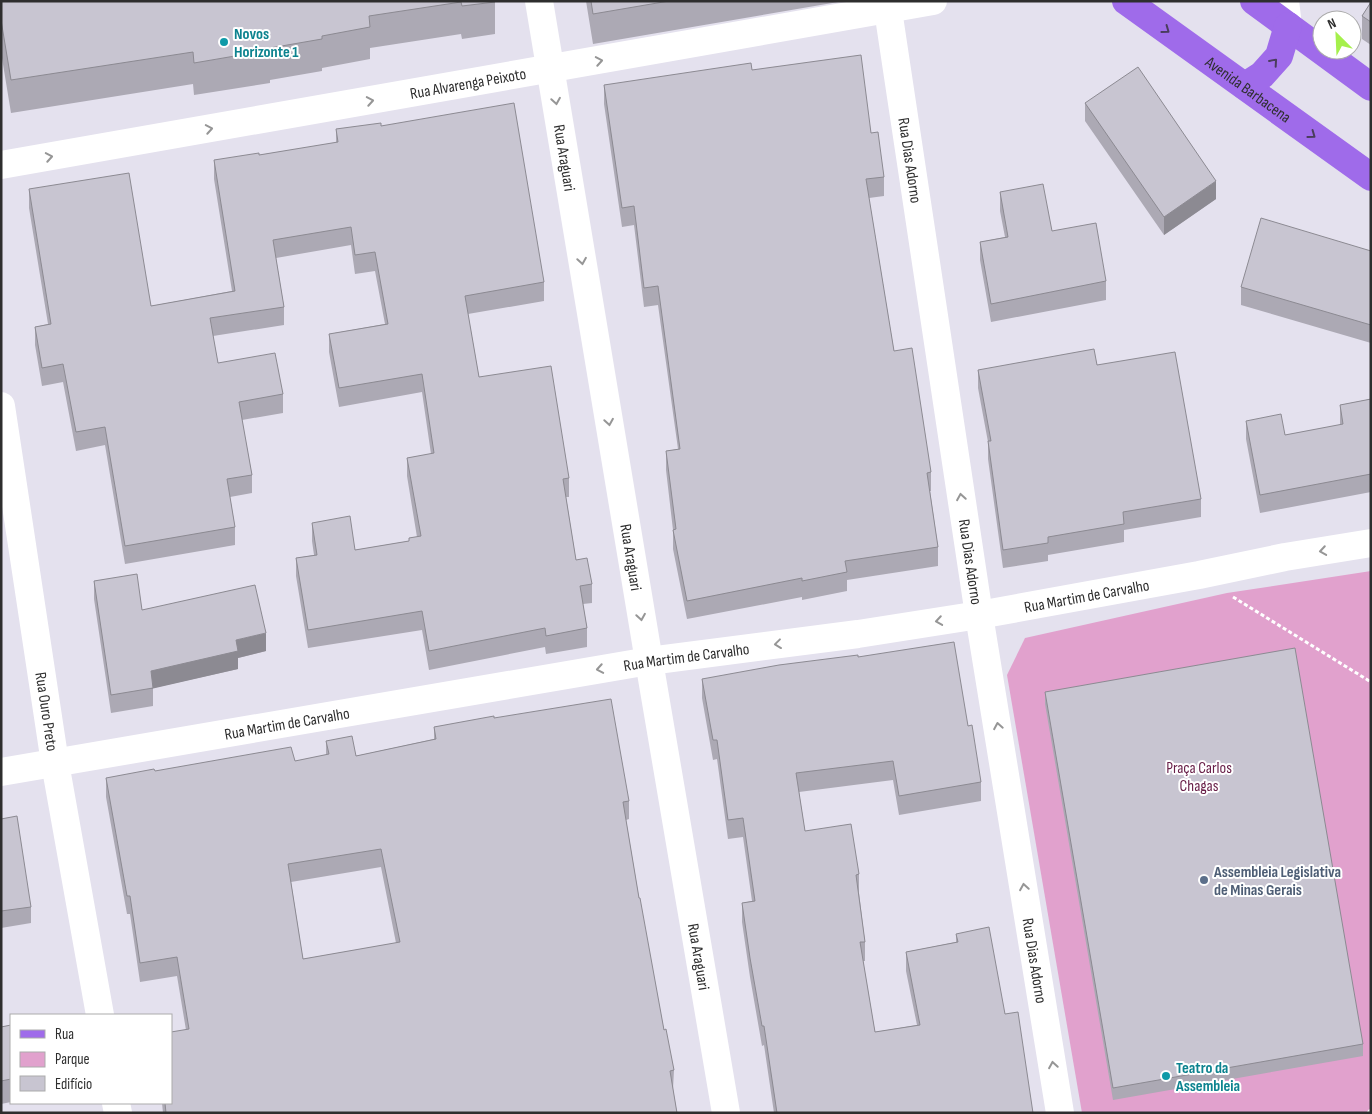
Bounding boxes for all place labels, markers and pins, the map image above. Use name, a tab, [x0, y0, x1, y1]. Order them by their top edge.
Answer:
place label: Novos Horizonte 1	[234, 25, 299, 62]
marker: Novos Horizonte 1	[218, 36, 230, 48]
place label: Assembleia Legislativa de Minas Gerais	[1213, 863, 1341, 900]
marker: Assembleia Legislativa de Minas Gerais	[1198, 874, 1210, 886]
place label: Teatro da Assembleia	[1175, 1059, 1240, 1096]
marker: Teatro da Assembleia	[1160, 1070, 1172, 1082]

